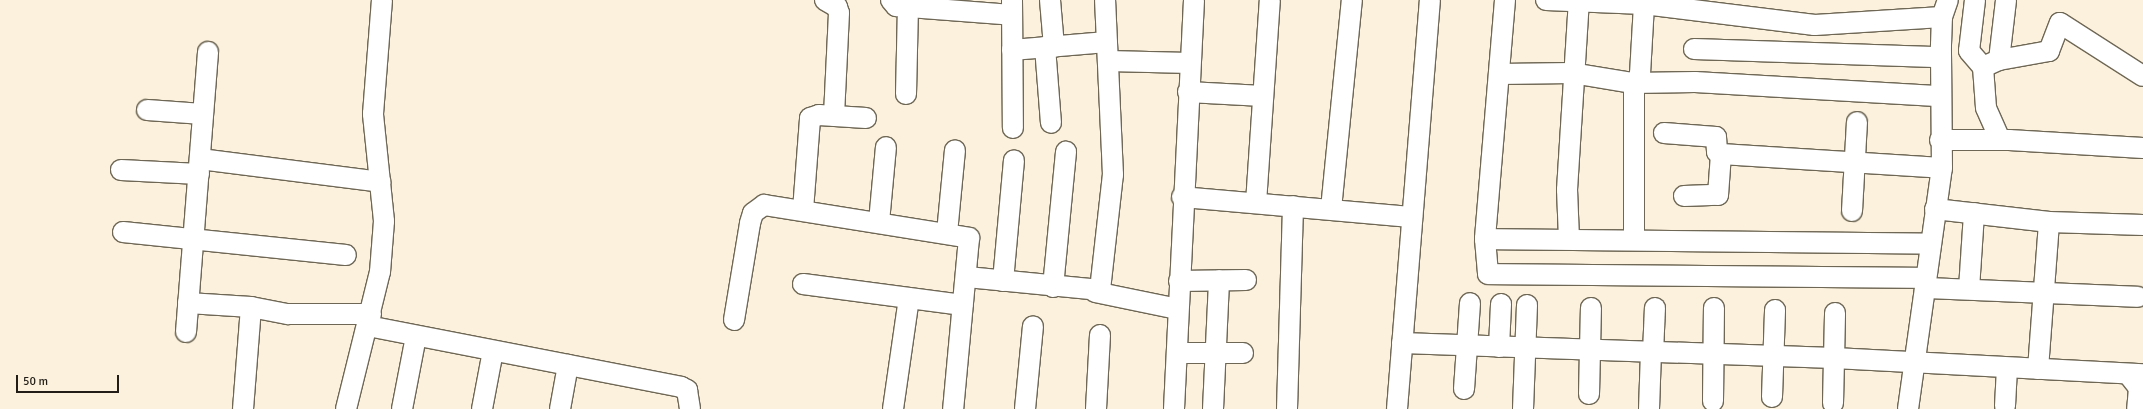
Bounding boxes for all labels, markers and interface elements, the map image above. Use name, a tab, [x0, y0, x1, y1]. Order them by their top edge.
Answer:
scale bar	[18, 367, 121, 393]
text: 50 m	[23, 374, 48, 389]

